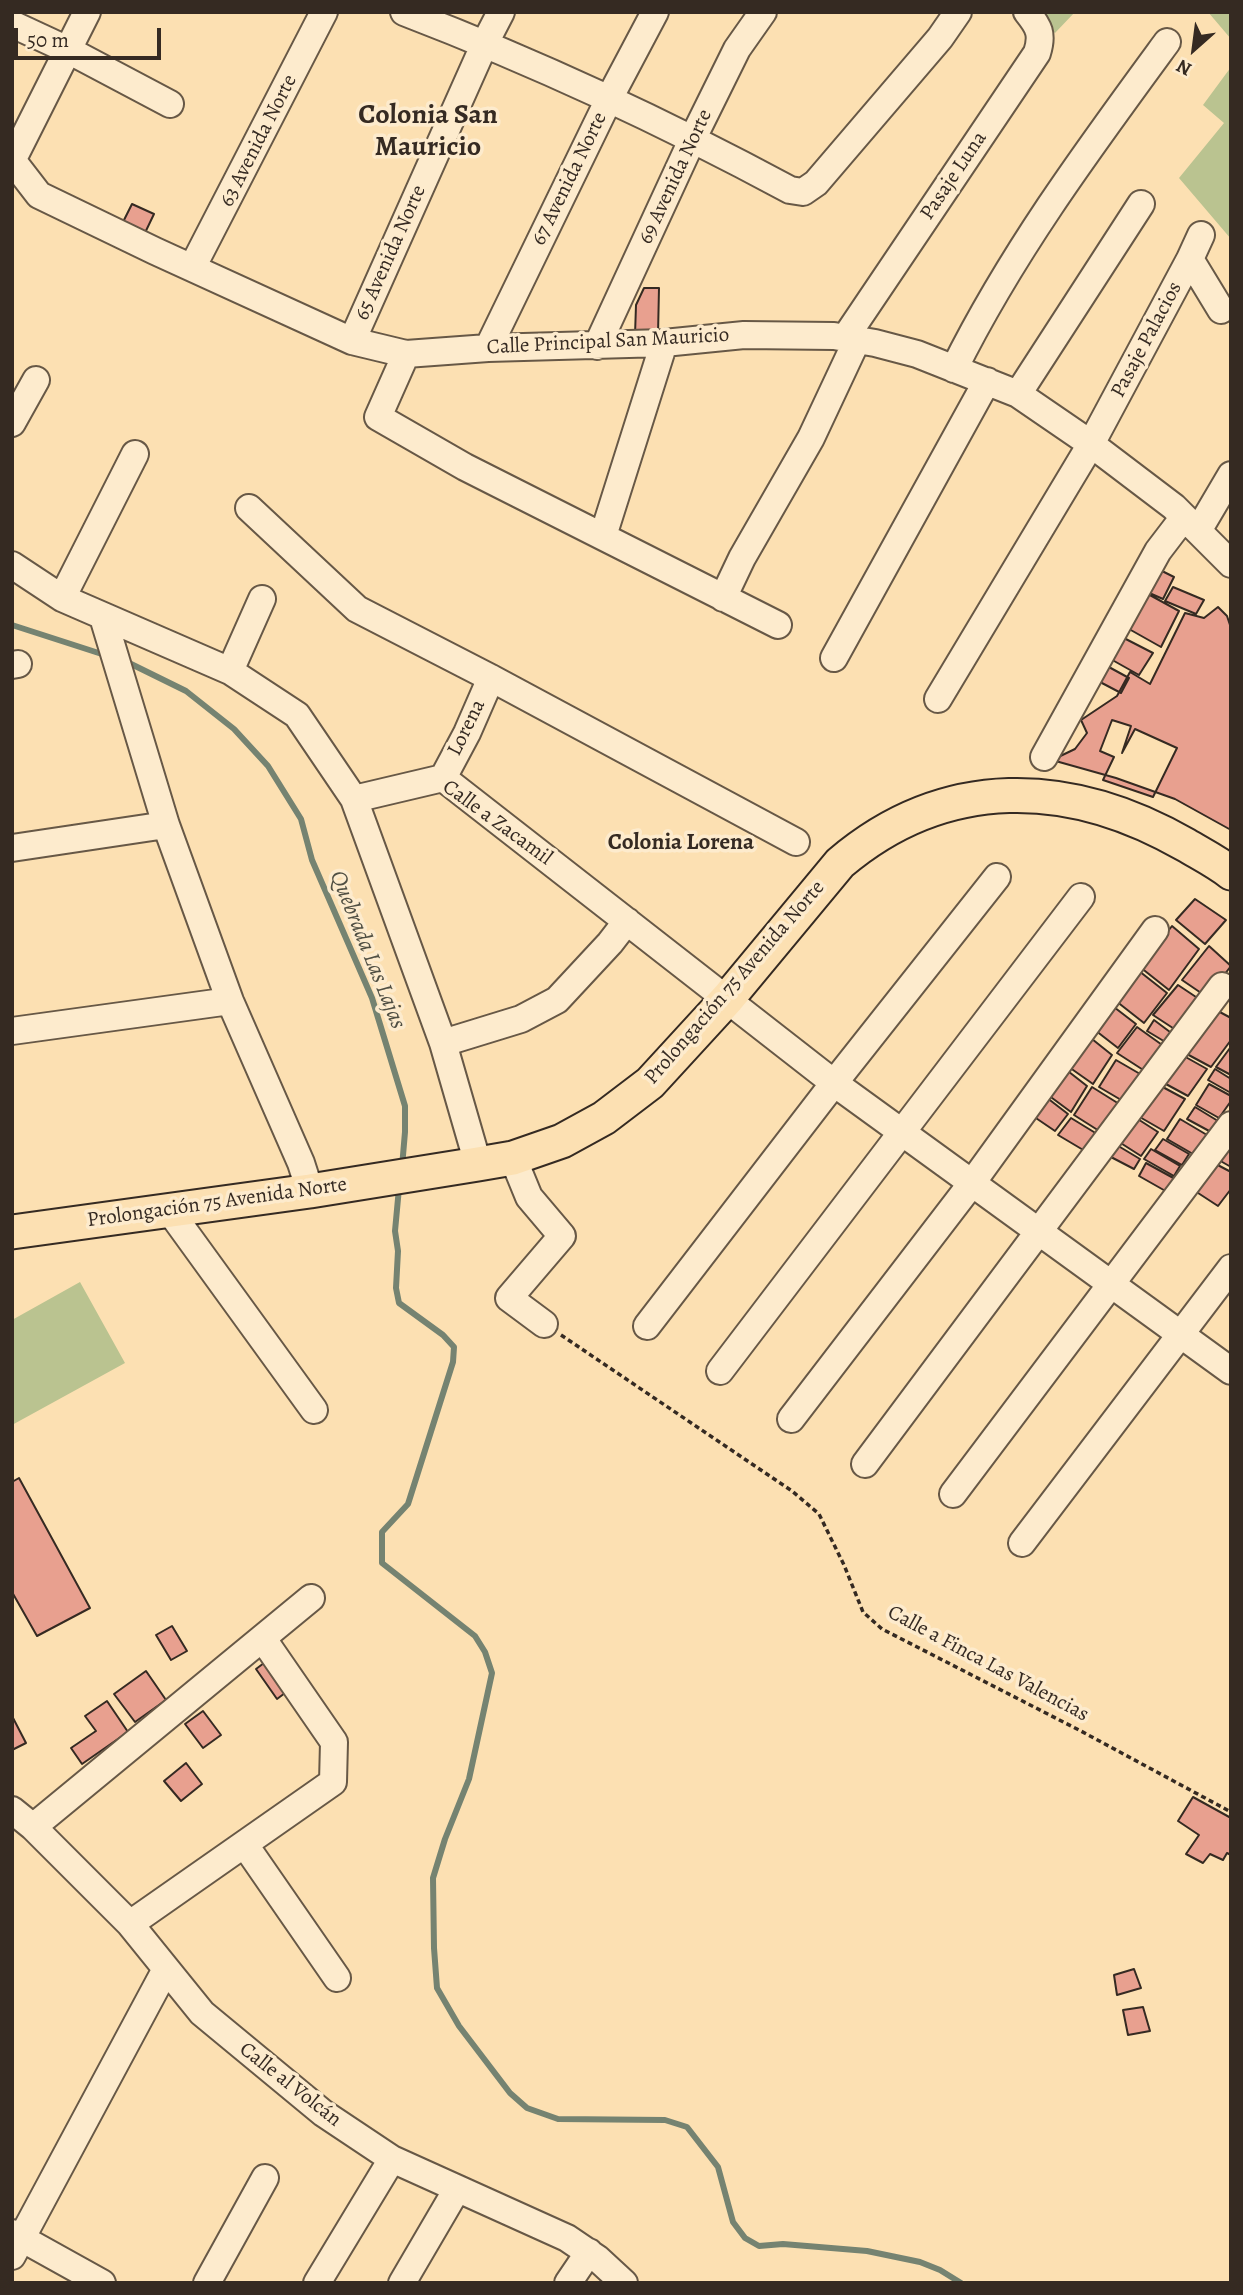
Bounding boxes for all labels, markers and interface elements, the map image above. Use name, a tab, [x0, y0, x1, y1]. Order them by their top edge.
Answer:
scale bar	[18, 14, 164, 58]
north arrow	[1159, 14, 1229, 84]
text: 50 m	[27, 26, 69, 54]
text: N	[1172, 53, 1196, 82]
street label: 63 Avenida Norte	[215, 71, 303, 211]
district label: Colonia San Mauricio	[358, 99, 498, 165]
street label: 69 Avenida Norte	[634, 106, 718, 248]
street label: 67 Avenida Norte	[527, 108, 613, 250]
street label: Pasaje Luna	[915, 127, 993, 225]
street label: 65 Avenida Norte	[350, 181, 432, 325]
street label: Pasaje Palacios	[1106, 278, 1188, 402]
street label: Calle Principal San Mauricio	[486, 323, 730, 361]
street label: Lorena	[443, 696, 491, 760]
street label: Calle a Zacamil	[437, 775, 557, 871]
district label: Colonia Lorena	[608, 829, 754, 857]
water label: Quebrada Las Lajas	[323, 867, 411, 1033]
street label: Prolongación 75 Avenida Norte	[639, 876, 831, 1090]
street label: Prolongación 75 Avenida Norte	[85, 1172, 349, 1234]
street label: Calle a Finca Las Valencias	[883, 1600, 1093, 1728]
street label: Calle al Volcán	[234, 2037, 346, 2133]

